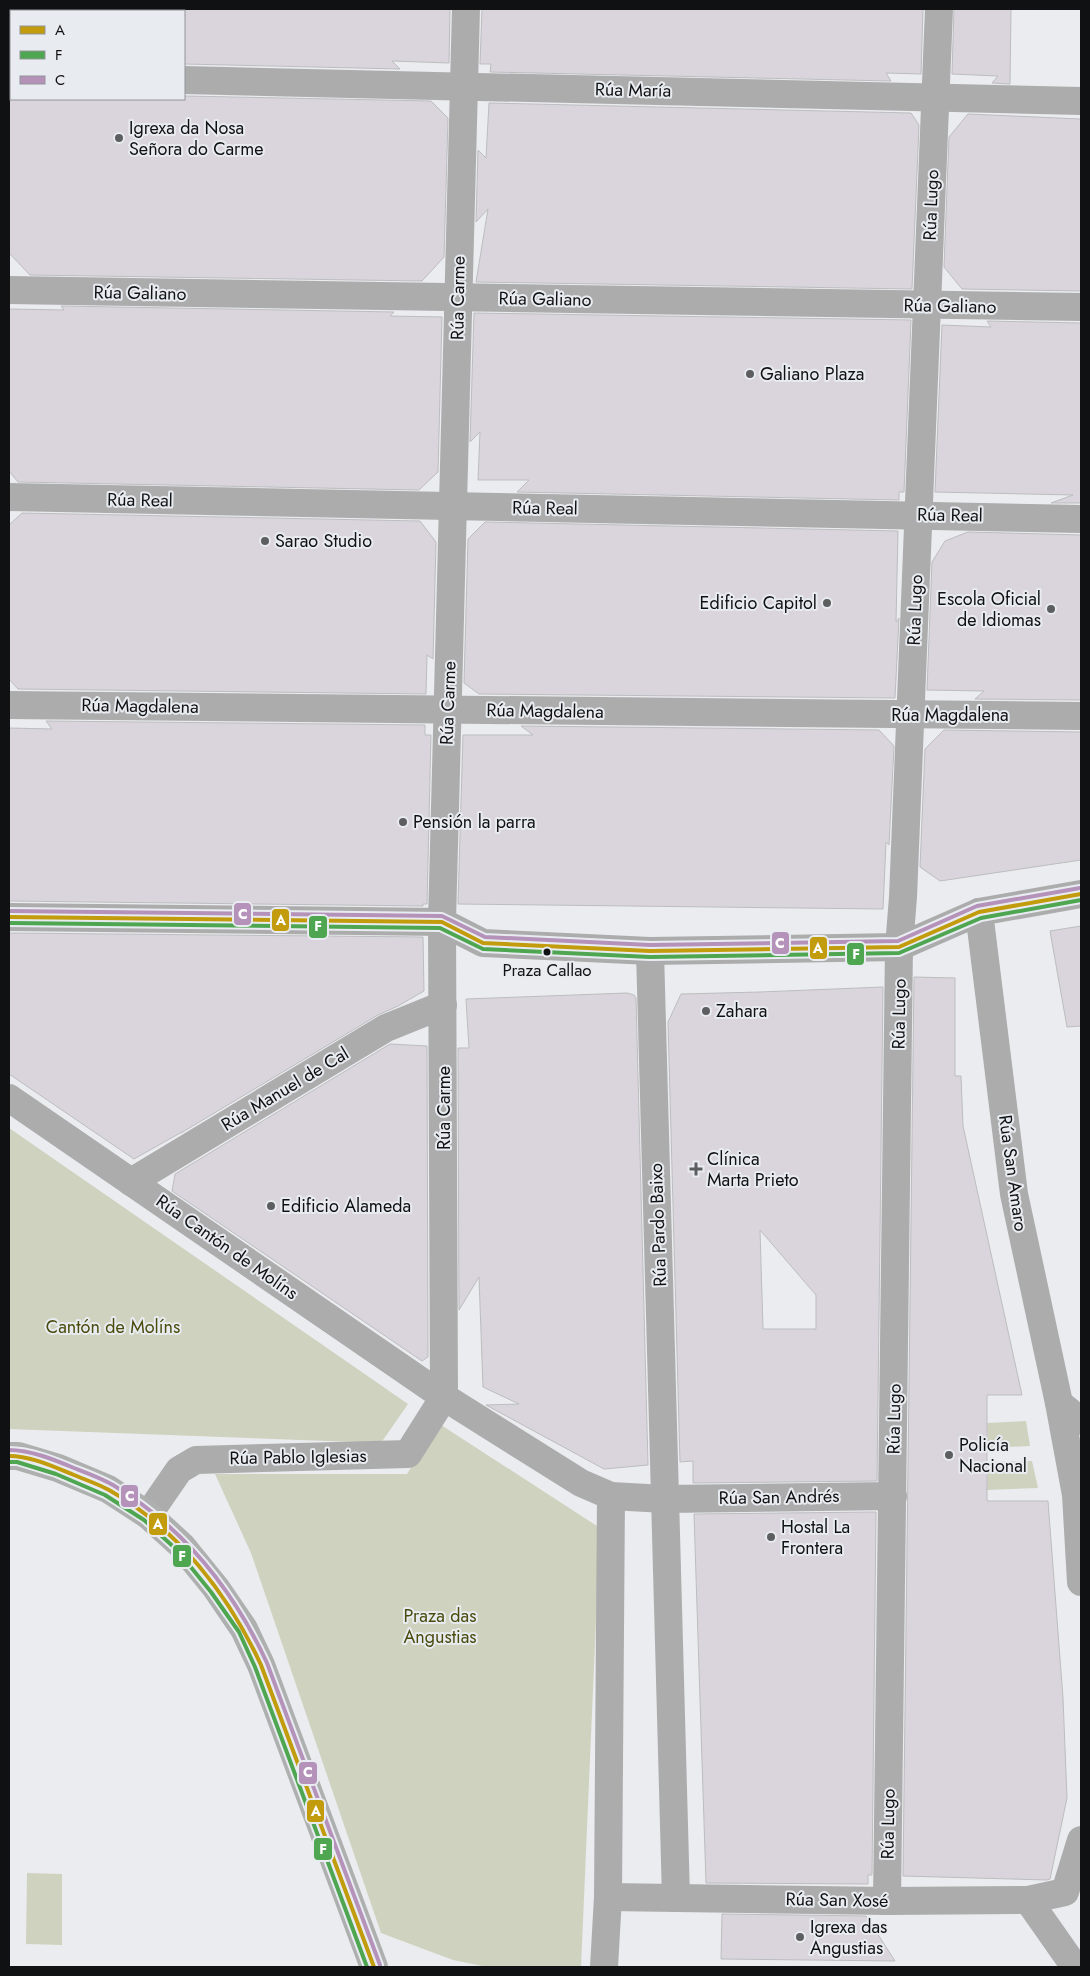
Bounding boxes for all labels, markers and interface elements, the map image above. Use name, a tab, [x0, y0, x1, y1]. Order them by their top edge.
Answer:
legend	[10, 10, 185, 100]
text: A	[55, 19, 65, 41]
text: F	[55, 44, 63, 66]
text: C	[55, 69, 65, 91]
street label: Rúa María	[595, 76, 671, 104]
place label: Igrexa da Nosa Señora do Carme	[129, 115, 264, 162]
marker: Igrexa da Nosa Señora do Carme	[113, 132, 125, 144]
street label: Rúa Lugo	[917, 169, 945, 241]
street label: Rúa Carme	[444, 256, 472, 340]
street label: Rúa Galiano	[93, 279, 187, 307]
street label: Rúa Galiano	[498, 285, 592, 313]
street label: Rúa Galiano	[903, 292, 997, 320]
place label: Galiano Plaza	[760, 361, 864, 387]
marker: Galiano Plaza	[744, 368, 756, 380]
street label: Rúa Real	[107, 486, 173, 514]
street label: Rúa Real	[512, 494, 578, 522]
street label: Rúa Real	[917, 501, 983, 529]
place label: Sarao Studio	[275, 528, 372, 554]
marker: Sarao Studio	[259, 535, 271, 547]
street label: Rúa Lugo	[901, 574, 929, 646]
place label: Escola Oficial de Idiomas	[937, 586, 1041, 633]
place label: Edificio Capitol	[700, 590, 817, 616]
marker: Edificio Capitol	[821, 597, 833, 609]
marker: Escola Oficial de Idiomas	[1045, 603, 1057, 615]
street label: Rúa Carme	[434, 661, 462, 745]
street label: Rúa Magdalena	[81, 692, 199, 720]
street label: Rúa Magdalena	[486, 697, 604, 725]
street label: Rúa Magdalena	[891, 702, 1009, 728]
place label: Pensión la parra	[413, 809, 536, 835]
marker: Pensión la parra	[397, 816, 409, 828]
line badge: C	[233, 902, 252, 926]
text: C	[238, 904, 248, 924]
line badge: A	[271, 908, 290, 932]
text: A	[275, 910, 287, 930]
line badge: F	[308, 915, 328, 939]
text: F	[314, 916, 322, 936]
line badge: C	[771, 931, 790, 955]
text: C	[775, 933, 785, 953]
line badge: A	[809, 936, 828, 960]
text: A	[812, 938, 824, 958]
line badge: F	[846, 942, 865, 966]
text: F	[852, 944, 860, 964]
marker: Praza Callao	[542, 947, 552, 957]
place label: Praza Callao	[502, 958, 592, 982]
street label: Rúa Lugo	[885, 978, 913, 1050]
place label: Zahara	[716, 998, 767, 1024]
marker: Zahara	[700, 1005, 712, 1017]
street label: Rúa Manuel de Cal	[216, 1041, 354, 1137]
street label: Rúa Carme	[431, 1066, 457, 1150]
street label: Rúa San Amaro	[992, 1113, 1034, 1233]
place label: Clínica Marta Prieto	[707, 1146, 799, 1193]
marker: Clínica Marta Prieto	[689, 1162, 703, 1176]
street label: Rúa Pardo Baixo	[643, 1163, 673, 1287]
street label: Rúa Cantón de Molíns	[151, 1188, 303, 1306]
place label: Edificio Alameda	[281, 1193, 411, 1219]
marker: Edificio Alameda	[265, 1200, 277, 1212]
park label: Cantón de Molíns	[46, 1314, 180, 1340]
street label: Rúa Lugo	[880, 1383, 908, 1455]
place label: Policía Nacional	[959, 1432, 1027, 1479]
street label: Rúa Pablo Iglesias	[229, 1443, 367, 1471]
marker: Policía Nacional	[943, 1449, 955, 1461]
street label: Rúa San Andrés	[718, 1483, 840, 1511]
line badge: C	[120, 1484, 139, 1508]
text: C	[125, 1486, 135, 1506]
line badge: A	[148, 1512, 168, 1536]
text: A	[152, 1514, 164, 1534]
place label: Hostal La Frontera	[781, 1514, 850, 1561]
marker: Hostal La Frontera	[765, 1531, 777, 1543]
line badge: F	[172, 1544, 192, 1568]
text: F	[178, 1546, 186, 1566]
park label: Praza das Angustias	[403, 1603, 477, 1650]
line badge: C	[298, 1761, 318, 1785]
text: C	[303, 1762, 313, 1782]
street label: Rúa Lugo	[874, 1788, 902, 1860]
line badge: A	[306, 1799, 325, 1823]
text: A	[310, 1801, 322, 1821]
line badge: F	[313, 1837, 333, 1861]
text: F	[319, 1839, 327, 1859]
street label: Rúa San Xosé	[785, 1886, 889, 1914]
place label: Igrexa das Angustias	[810, 1914, 887, 1961]
marker: Igrexa das Angustias	[794, 1931, 806, 1943]

